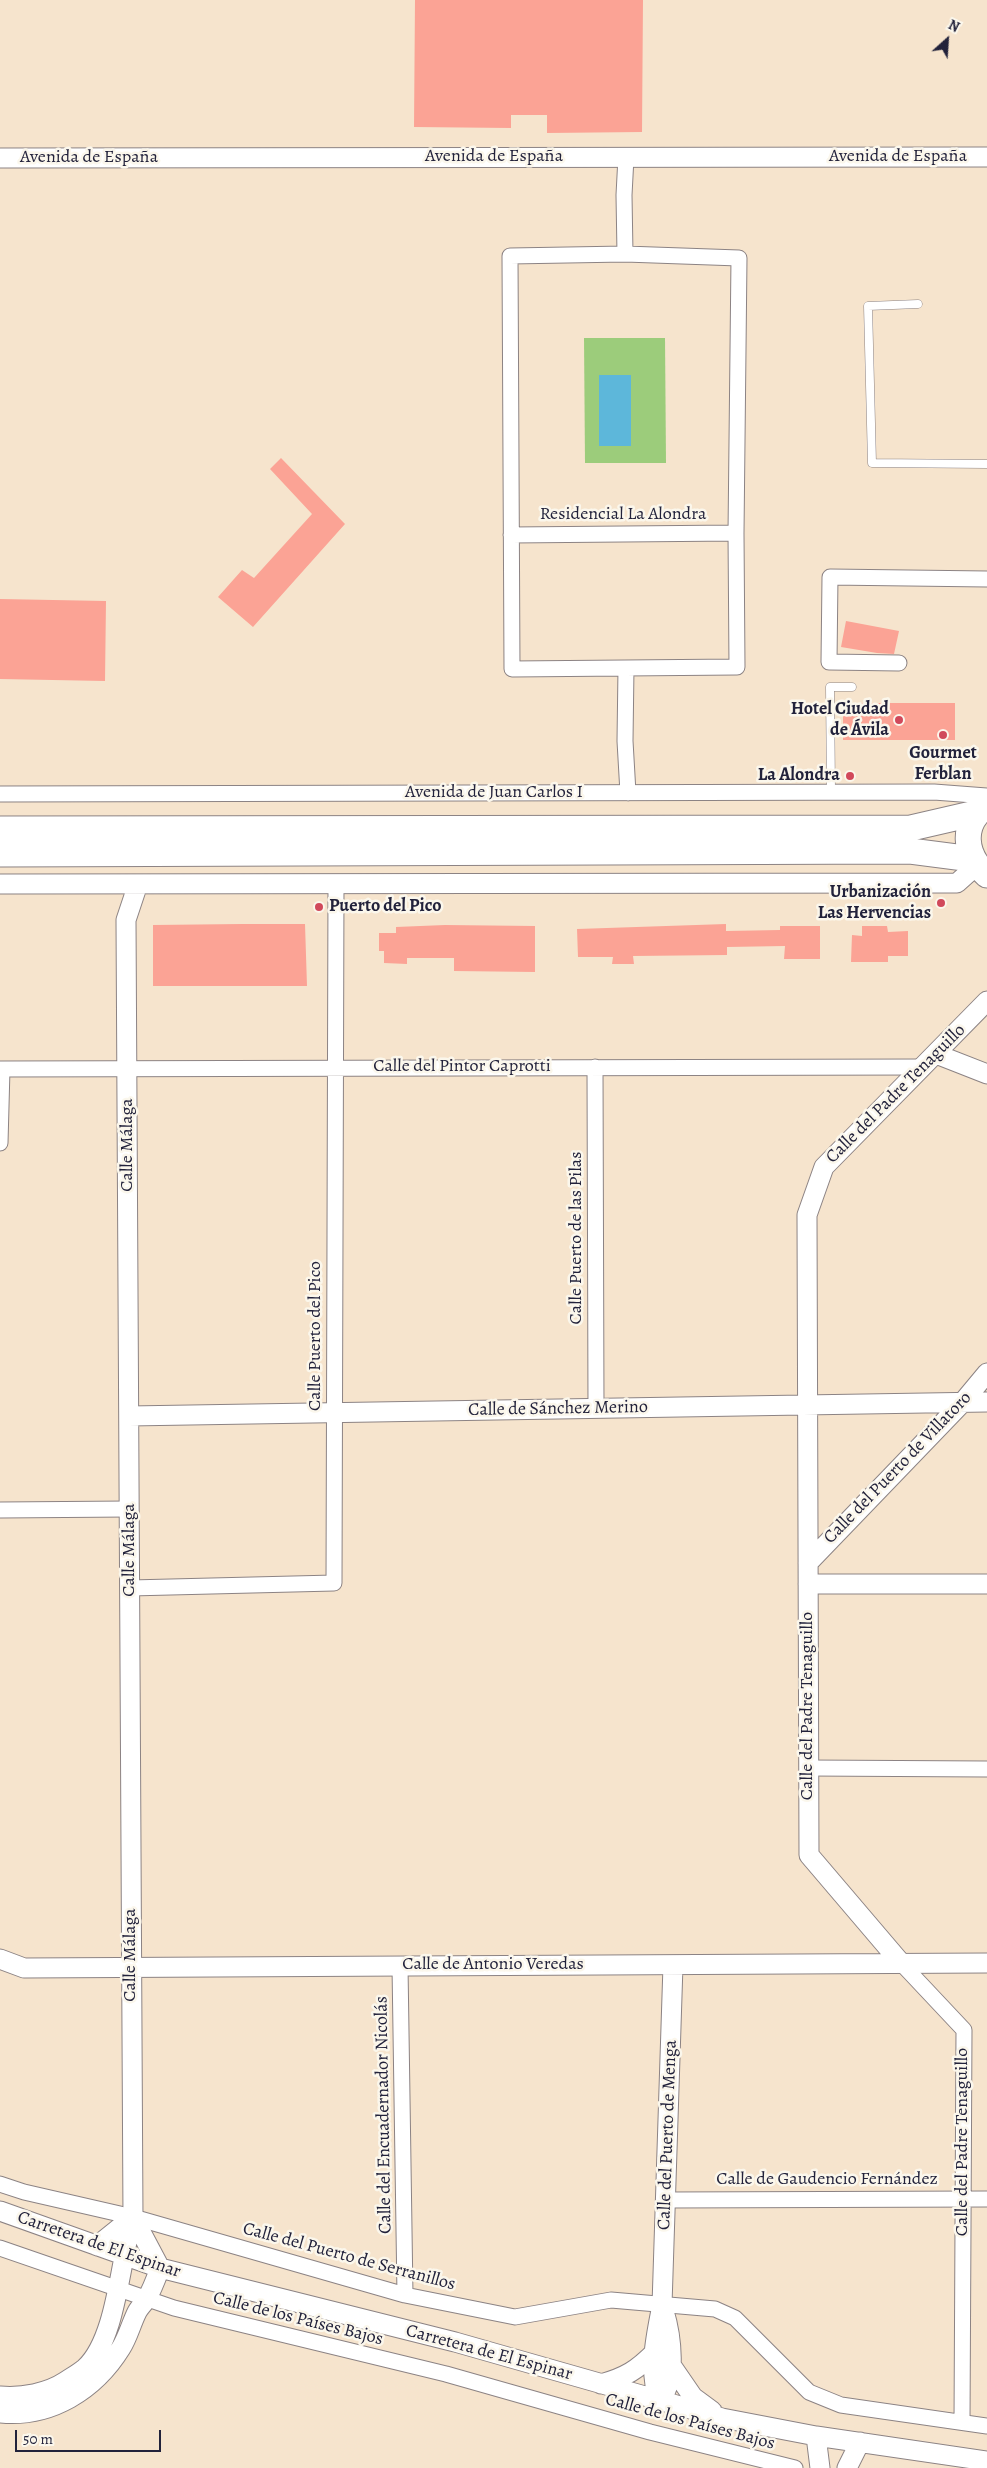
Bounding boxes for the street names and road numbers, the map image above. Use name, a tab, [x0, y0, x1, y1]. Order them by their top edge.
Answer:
street label: Avenida de España	[425, 146, 563, 168]
street label: Avenida de España	[829, 146, 967, 168]
street label: Avenida de España	[20, 147, 158, 169]
street label: Residencial La Alondra	[540, 504, 706, 526]
street label: Avenida de Juan Carlos I	[405, 782, 583, 804]
street label: Calle del Padre Tenaguillo	[822, 1020, 970, 1168]
street label: Calle del Pintor Caprotti	[373, 1056, 551, 1078]
street label: Calle Málaga	[117, 1098, 139, 1192]
street label: Calle Puerto de las Pilas	[566, 1152, 588, 1324]
street label: Calle Puerto del Pico	[305, 1261, 327, 1411]
street label: Calle del Puerto de Villatoro	[820, 1387, 976, 1549]
street label: Calle de Sánchez Merino	[468, 1397, 648, 1421]
street label: Calle Málaga	[119, 1503, 141, 1597]
street label: Calle del Padre Tenaguillo	[797, 1612, 819, 1800]
street label: Calle Málaga	[120, 1908, 142, 2002]
street label: Calle de Antonio Veredas	[402, 1954, 584, 1976]
street label: Calle del Encuadernador Nicolás	[371, 1996, 397, 2234]
street label: Calle del Puerto de Menga	[654, 2040, 682, 2230]
street label: Calle del Padre Tenaguillo	[952, 2048, 974, 2236]
street label: Calle de Gaudencio Fernández	[716, 2169, 938, 2191]
street label: Carretera de El Espinar	[14, 2207, 184, 2283]
street label: Calle del Puerto de Serranillos	[240, 2218, 458, 2296]
street label: Calle de los Países Bajos	[211, 2287, 385, 2351]
street label: Carretera de El Espinar	[403, 2320, 575, 2386]
street label: Calle de los Países Bajos	[603, 2389, 777, 2455]

